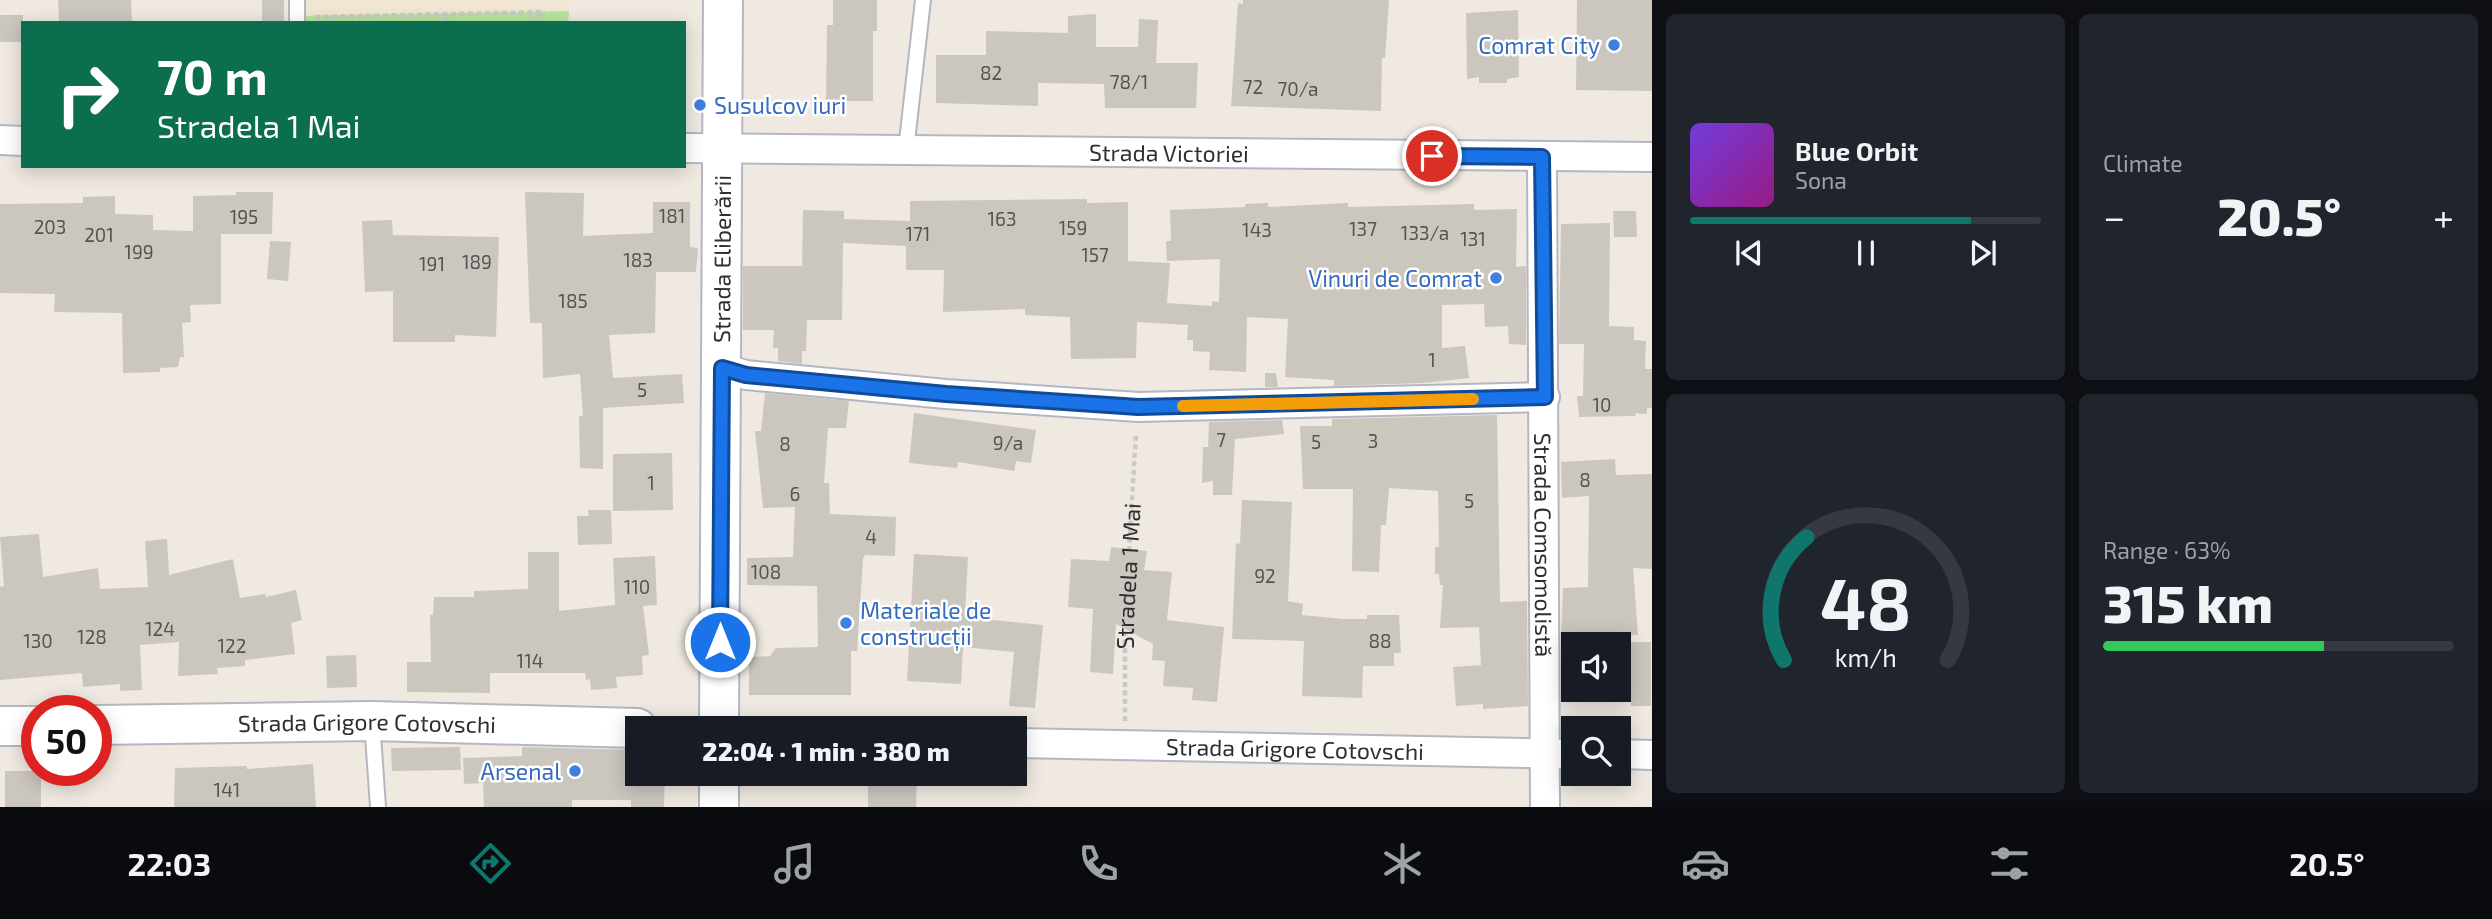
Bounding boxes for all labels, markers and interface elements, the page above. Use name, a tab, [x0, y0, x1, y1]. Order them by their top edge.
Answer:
place label: Comrat City	[1478, 31, 1600, 59]
marker: Comrat City	[1606, 37, 1622, 53]
text: 70 m	[157, 46, 268, 105]
icon: right	[42, 49, 133, 140]
house number: 82	[980, 61, 1002, 84]
house number: 78/1	[1110, 70, 1148, 93]
house number: 72	[1243, 75, 1263, 98]
house number: 70/a	[1278, 77, 1318, 100]
place label: Susulcov iuri	[714, 91, 846, 119]
marker: Susulcov iuri	[692, 97, 708, 113]
text: Stradela 1 Mai	[157, 106, 361, 144]
pin	[1402, 126, 1462, 186]
text: Blue Orbit	[1795, 135, 1918, 166]
icon: arrive	[1413, 137, 1451, 175]
street label: Strada Victoriei	[1089, 138, 1249, 167]
text: Climate	[2103, 149, 2183, 177]
text: Sona	[1795, 166, 1847, 194]
street label: Strada Eliberării	[707, 175, 736, 343]
text: 20.5°	[2217, 184, 2341, 246]
text: −	[2103, 193, 2125, 239]
text: +	[2433, 193, 2454, 239]
house number: 181	[659, 204, 685, 227]
house number: 195	[230, 205, 258, 228]
house number: 163	[988, 207, 1017, 230]
house number: 203	[34, 215, 66, 238]
house number: 159	[1059, 216, 1087, 239]
house number: 137	[1349, 217, 1377, 240]
house number: 143	[1242, 218, 1272, 241]
house number: 133/a	[1401, 221, 1449, 244]
house number: 171	[906, 222, 930, 245]
house number: 201	[84, 223, 114, 246]
house number: 131	[1460, 227, 1486, 250]
icon: previous	[1730, 234, 1768, 272]
icon: pause	[1847, 234, 1885, 272]
icon: next	[1964, 234, 2002, 272]
house number: 199	[124, 240, 154, 263]
house number: 157	[1081, 243, 1109, 266]
house number: 183	[623, 248, 653, 271]
house number: 189	[462, 250, 492, 273]
house number: 191	[419, 252, 445, 275]
place label: Vinuri de Comrat	[1308, 264, 1482, 292]
marker: Vinuri de Comrat	[1488, 270, 1504, 286]
house number: 185	[558, 289, 588, 312]
house number: 1	[1428, 348, 1436, 371]
house number: 5	[637, 378, 647, 401]
house number: 10	[1592, 393, 1612, 416]
house number: 7	[1216, 428, 1226, 451]
house number: 3	[1368, 429, 1378, 452]
house number: 5	[1311, 430, 1321, 453]
house number: 9/a	[993, 431, 1023, 454]
house number: 8	[779, 432, 791, 455]
street label: Strada Comsomolistă	[1529, 433, 1558, 657]
house number: 8	[1579, 468, 1591, 491]
house number: 1	[647, 471, 655, 494]
house number: 6	[790, 482, 800, 505]
house number: 5	[1464, 489, 1474, 512]
street label: Stradela 1 Mai	[1111, 502, 1146, 649]
house number: 4	[865, 525, 877, 548]
text: Range · 63%	[2103, 536, 2231, 564]
text: 48	[1820, 557, 1911, 645]
house number: 108	[751, 560, 781, 583]
house number: 92	[1254, 564, 1276, 587]
text: 315 km	[2103, 571, 2273, 633]
house number: 110	[624, 575, 650, 598]
place label: Materiale de construcții	[860, 596, 991, 652]
position arrow	[683, 605, 757, 679]
marker: Materiale de construcții	[838, 615, 854, 631]
house number: 124	[145, 617, 175, 640]
house number: 128	[77, 625, 107, 648]
house number: 130	[23, 629, 53, 652]
house number: 88	[1368, 629, 1392, 652]
map controls	[1561, 632, 1631, 786]
button: sound	[1561, 632, 1631, 702]
house number: 122	[218, 634, 246, 657]
text: km/h	[1834, 641, 1897, 671]
house number: 114	[517, 649, 543, 672]
speed limit sign: 50	[21, 695, 112, 786]
street label: Strada Grigore Cotovschi	[238, 707, 496, 738]
button: search	[1561, 716, 1631, 786]
street label: Strada Grigore Cotovschi	[1166, 732, 1424, 765]
text: 22:04 · 1 min · 380 m	[702, 735, 950, 766]
place label: Arsenal	[481, 757, 561, 785]
marker: Arsenal	[567, 763, 583, 779]
house number: 141	[214, 778, 240, 801]
icon: directions	[466, 839, 515, 888]
icon: music	[770, 839, 819, 888]
icon: phone	[1074, 839, 1123, 888]
icon: climate	[1378, 839, 1427, 888]
icon: car	[1681, 839, 1730, 888]
icon: filters	[1985, 839, 2034, 888]
text: 22:03	[127, 844, 211, 882]
text: 20.5°	[2289, 844, 2364, 882]

